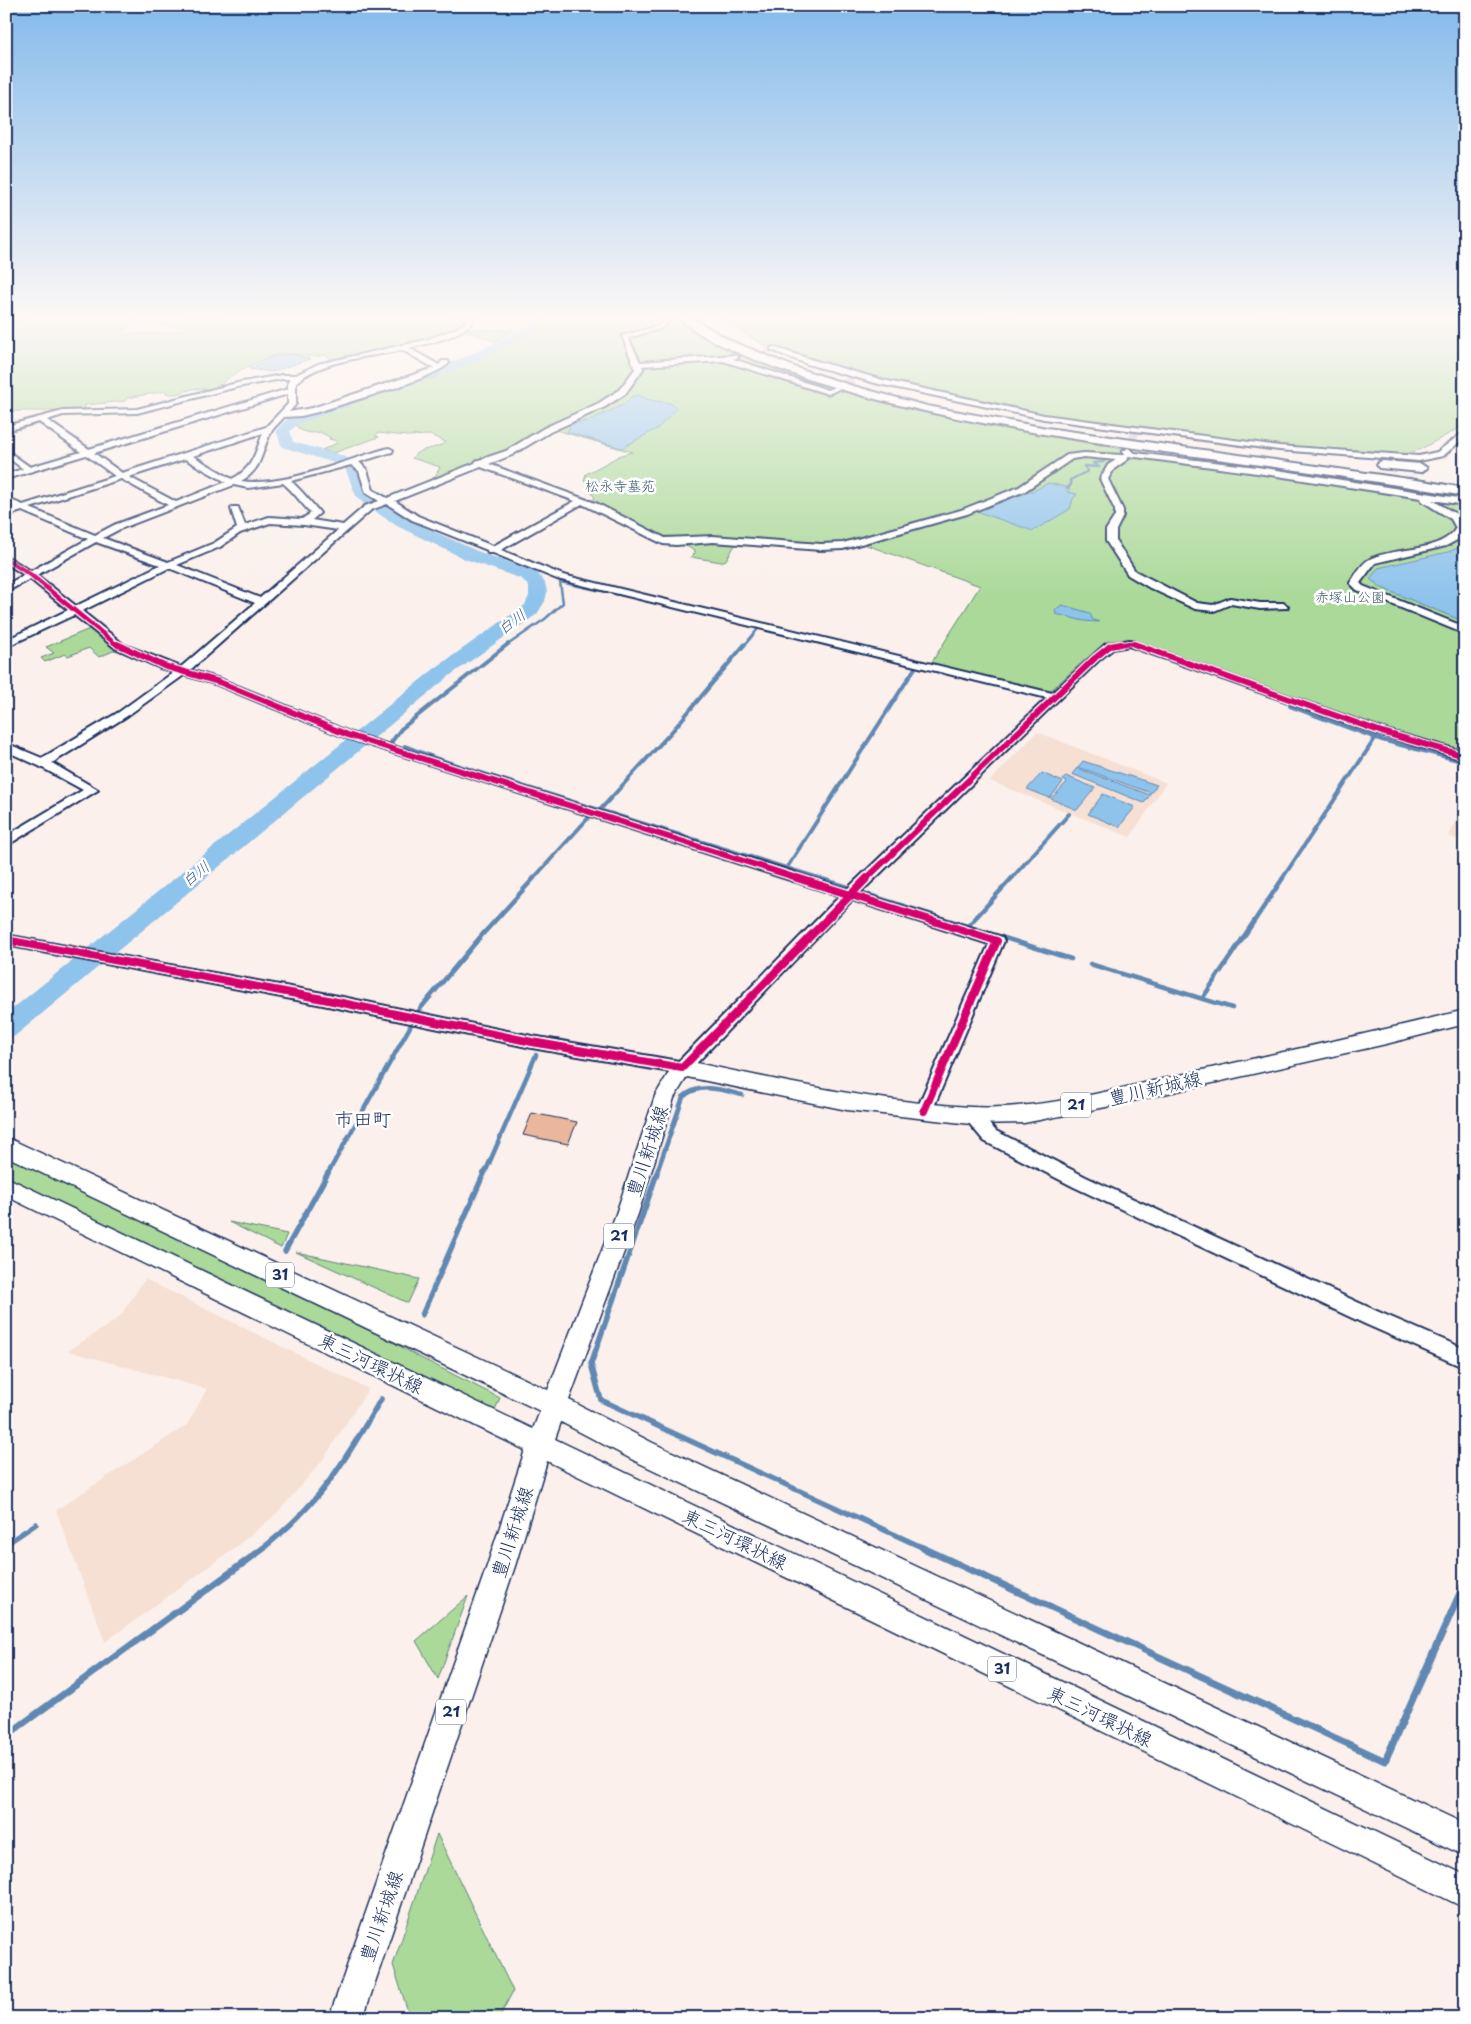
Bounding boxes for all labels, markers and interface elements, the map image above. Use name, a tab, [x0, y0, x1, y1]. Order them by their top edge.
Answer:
park label: 松永寺墓苑	[585, 475, 655, 496]
park label: 赤塚山公園	[1315, 586, 1385, 607]
water label: 白川	[492, 603, 530, 639]
water label: 白川	[176, 854, 214, 891]
street label: 豊川新城線	[1105, 1063, 1204, 1111]
road number: 21	[1061, 1092, 1091, 1118]
street label: 豊川新城線	[618, 1101, 674, 1200]
district label: 市田町	[334, 1104, 392, 1132]
road number: 21	[604, 1224, 634, 1248]
road number: 31	[266, 1262, 294, 1288]
street label: 東三河環状線	[314, 1325, 429, 1400]
street label: 豊川新城線	[483, 1482, 539, 1581]
street label: 東三河環状線	[678, 1501, 793, 1576]
road number: 31	[988, 1656, 1016, 1682]
street label: 東三河環状線	[1043, 1678, 1158, 1753]
road number: 21	[436, 1700, 466, 1724]
street label: 豊川新城線	[351, 1866, 409, 1965]

